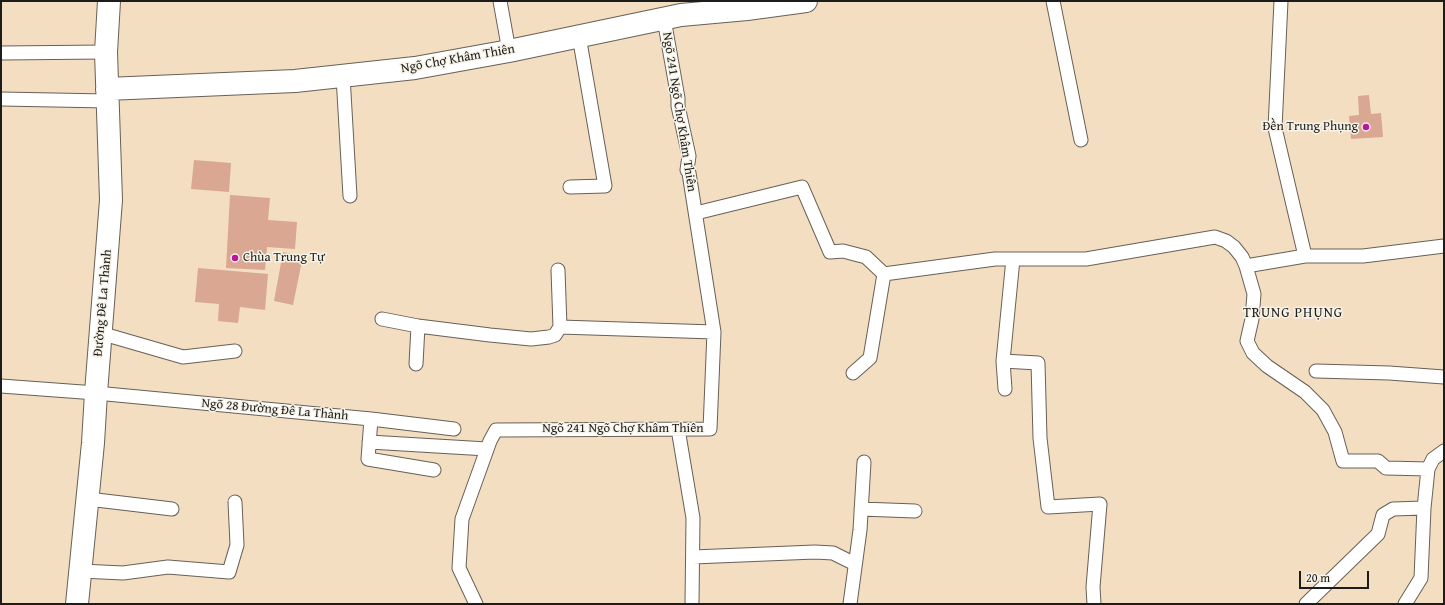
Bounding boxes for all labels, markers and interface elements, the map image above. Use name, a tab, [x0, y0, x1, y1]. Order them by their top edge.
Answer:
street label: Ngõ 241 Ngõ Chợ Khâm Thiên	[659, 31, 699, 193]
street label: Ngõ Chợ Khâm Thiên	[400, 41, 516, 77]
place label: Đền Trung Phụng	[1262, 119, 1358, 135]
marker: Đền Trung Phụng	[1361, 122, 1371, 132]
street label: Đường Đê La Thành	[91, 249, 115, 357]
place label: Chùa Trung Tự	[243, 250, 325, 266]
marker: Chùa Trung Tự	[230, 253, 240, 263]
district label: TRUNG PHỤNG	[1243, 305, 1343, 321]
street label: Ngõ 28 Đường Đê La Thành	[201, 396, 349, 424]
street label: Ngõ 241 Ngõ Chợ Khâm Thiên	[542, 421, 704, 437]
scale bar	[1301, 563, 1371, 589]
text: 20 m	[1306, 569, 1330, 586]

